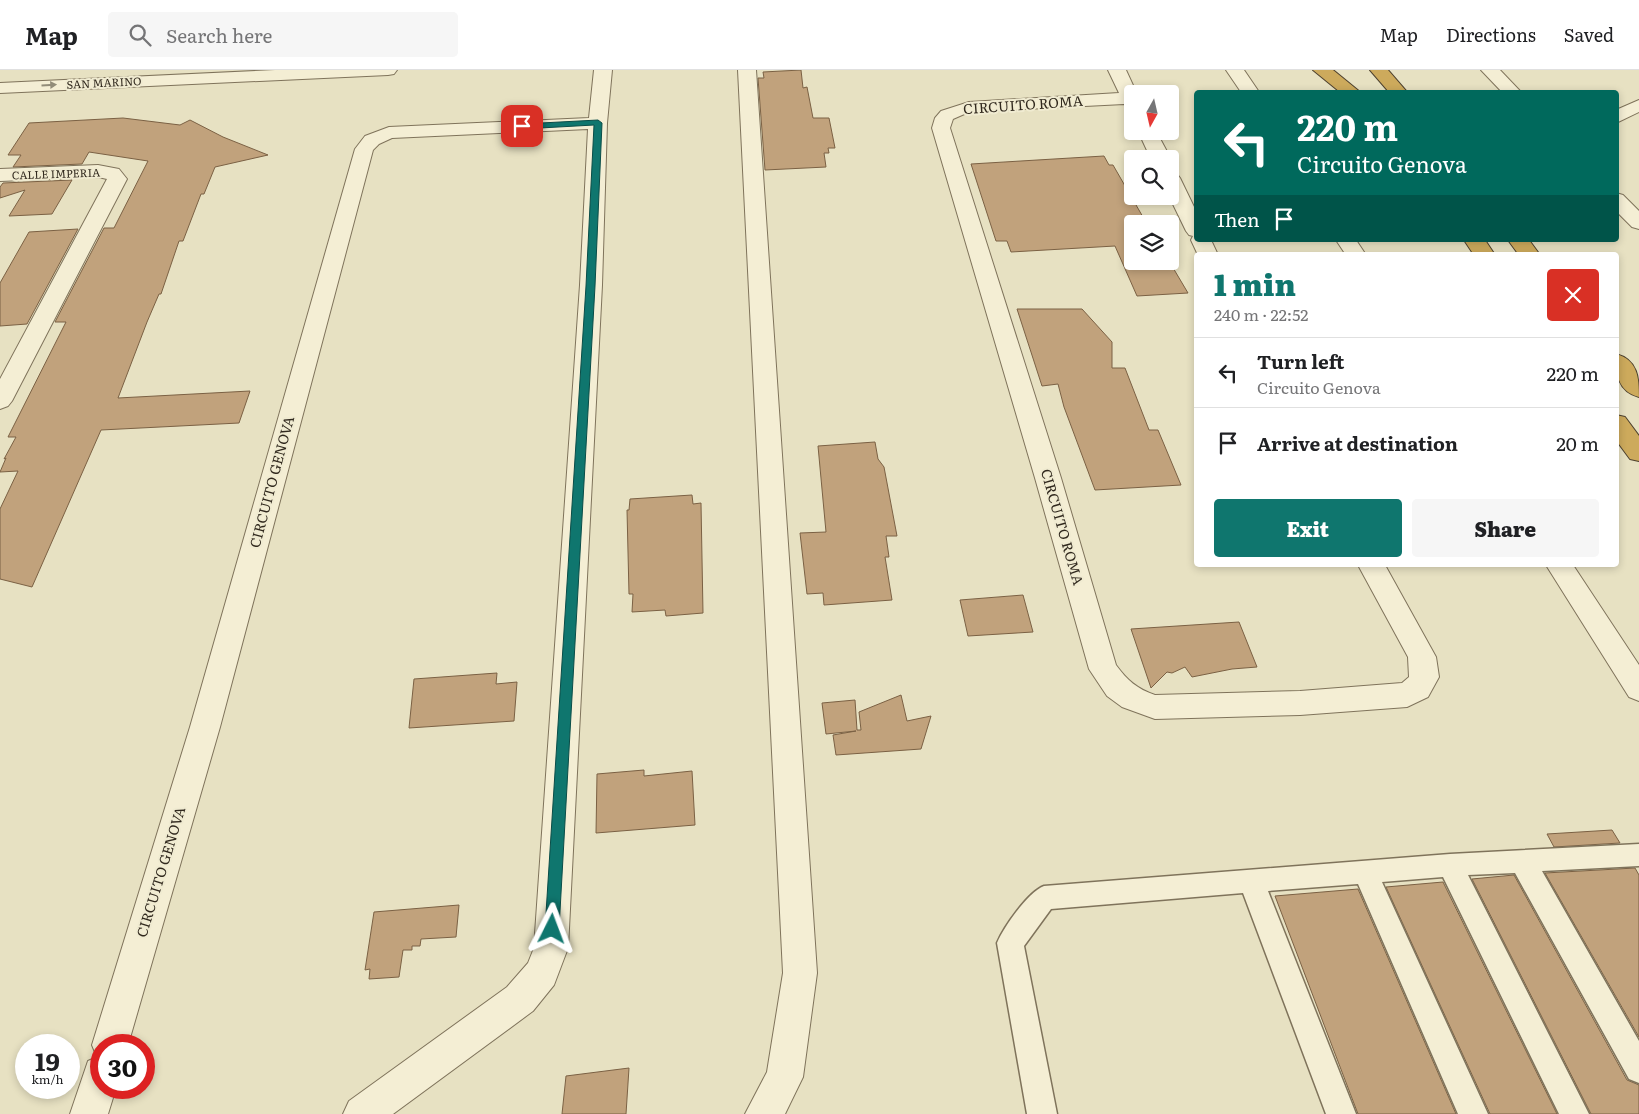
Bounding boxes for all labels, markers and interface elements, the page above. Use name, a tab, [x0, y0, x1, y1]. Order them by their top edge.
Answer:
search box	[108, 12, 458, 57]
text: Map	[25, 17, 78, 52]
icon: search	[126, 21, 154, 49]
text: Search here	[166, 21, 272, 49]
text: Map	[1380, 21, 1418, 48]
text: Directions	[1446, 21, 1536, 48]
text: Saved	[1564, 21, 1614, 48]
street label: SAN MARINO	[66, 72, 142, 92]
one-way arrow	[41, 81, 57, 89]
north arrow	[1124, 85, 1179, 140]
map controls	[1124, 85, 1179, 270]
street label: CIRCUITO ROMA	[962, 90, 1084, 118]
text: 220 m	[1297, 100, 1398, 152]
pin	[501, 105, 543, 147]
icon: left	[1214, 110, 1279, 175]
icon: arrive	[508, 112, 536, 140]
text: Circuito Genova	[1297, 147, 1467, 180]
button: search	[1124, 150, 1179, 205]
street label: CALLE IMPERIA	[11, 163, 100, 183]
text: Then	[1214, 205, 1260, 233]
icon: arrive	[1270, 205, 1298, 233]
button: layers	[1124, 215, 1179, 270]
text: 1 min	[1214, 261, 1296, 305]
button: close	[1547, 269, 1599, 321]
text: 240 m · 22:52	[1214, 302, 1308, 326]
text: Turn left	[1257, 347, 1344, 375]
icon: left	[1214, 359, 1242, 387]
text: 220 m	[1547, 359, 1599, 387]
text: Circuito Genova	[1257, 375, 1381, 399]
street label: CIRCUITO GENOVA	[244, 413, 298, 550]
icon: arrive	[1214, 429, 1242, 457]
text: Arrive at destination	[1257, 429, 1458, 457]
text: 20 m	[1556, 429, 1599, 457]
street label: CIRCUITO ROMA	[1037, 466, 1089, 588]
button: Exit	[1214, 499, 1402, 557]
button: Share	[1412, 499, 1599, 557]
street label: CIRCUITO GENOVA	[131, 803, 190, 940]
position arrow	[525, 902, 577, 954]
speed limit sign: 30	[90, 1034, 155, 1099]
text: 19	[35, 1042, 60, 1079]
text: km/h	[32, 1070, 63, 1088]

